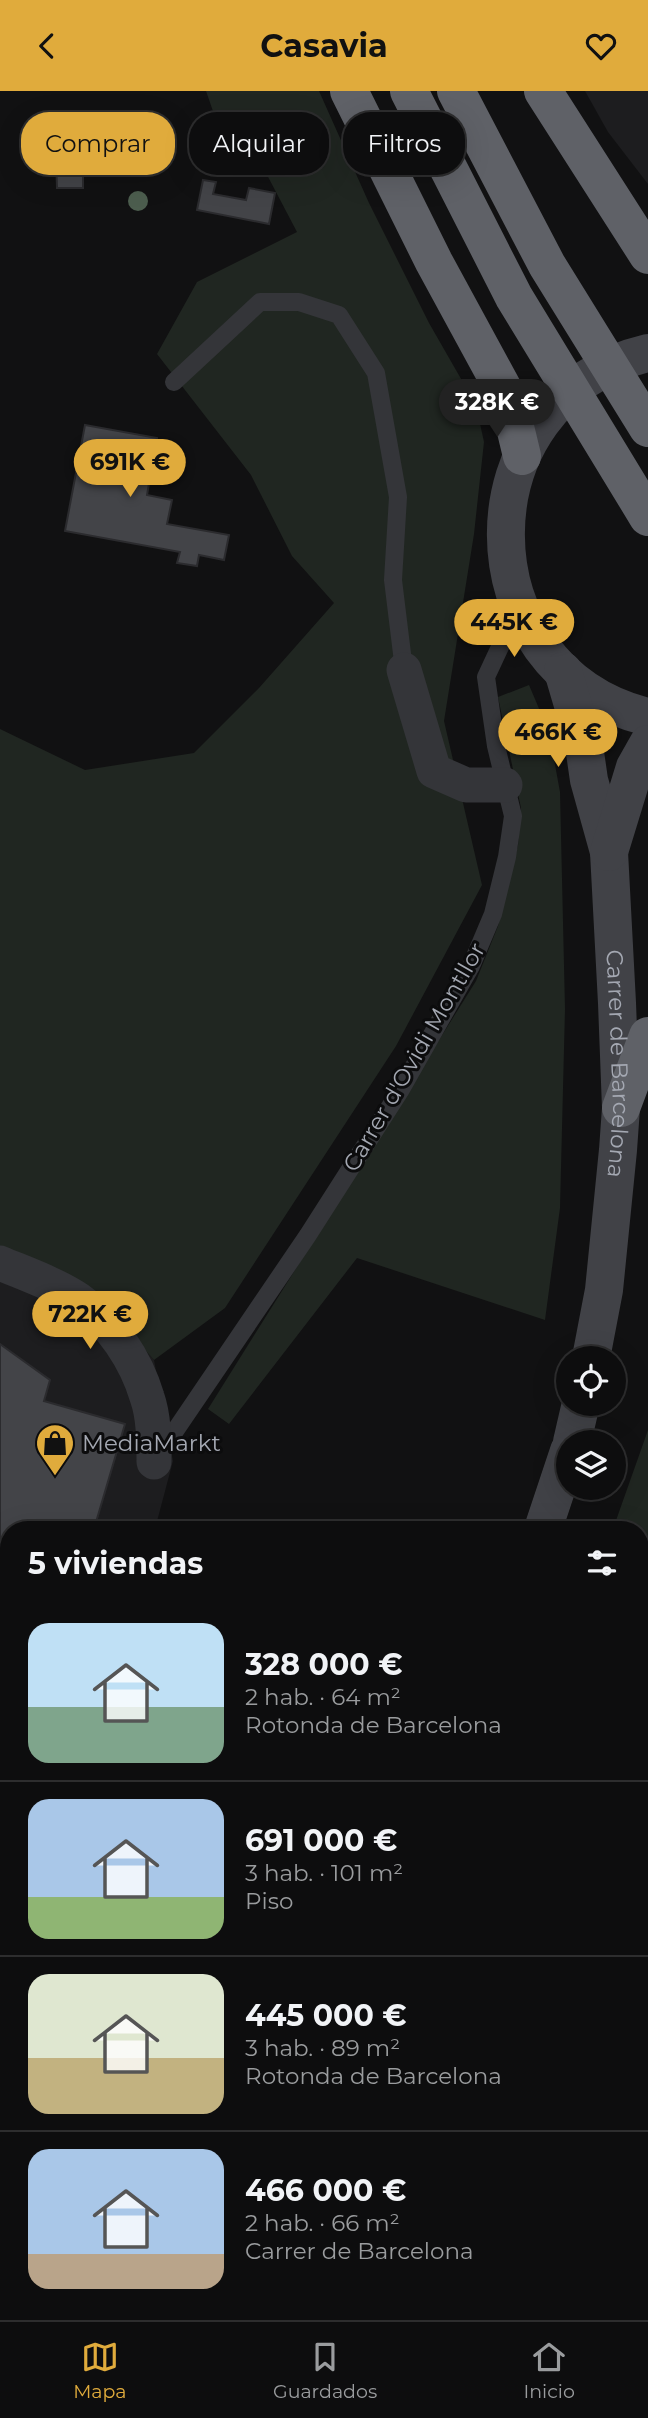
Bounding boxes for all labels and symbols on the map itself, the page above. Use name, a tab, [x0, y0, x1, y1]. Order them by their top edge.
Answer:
pin: 328K €	[440, 379, 554, 439]
pin: 691K €	[73, 439, 187, 499]
pin: 445K €	[457, 599, 571, 659]
pin: 466K €	[501, 709, 615, 769]
street label: Carrer d'Ovidi Montllor	[337, 938, 491, 1176]
street label: Carrer de Barcelona	[600, 949, 635, 1179]
pin: 722K €	[33, 1291, 147, 1351]
shop icon: MediaMarkt	[34, 1422, 76, 1477]
place label: MediaMarkt	[82, 1429, 221, 1457]

